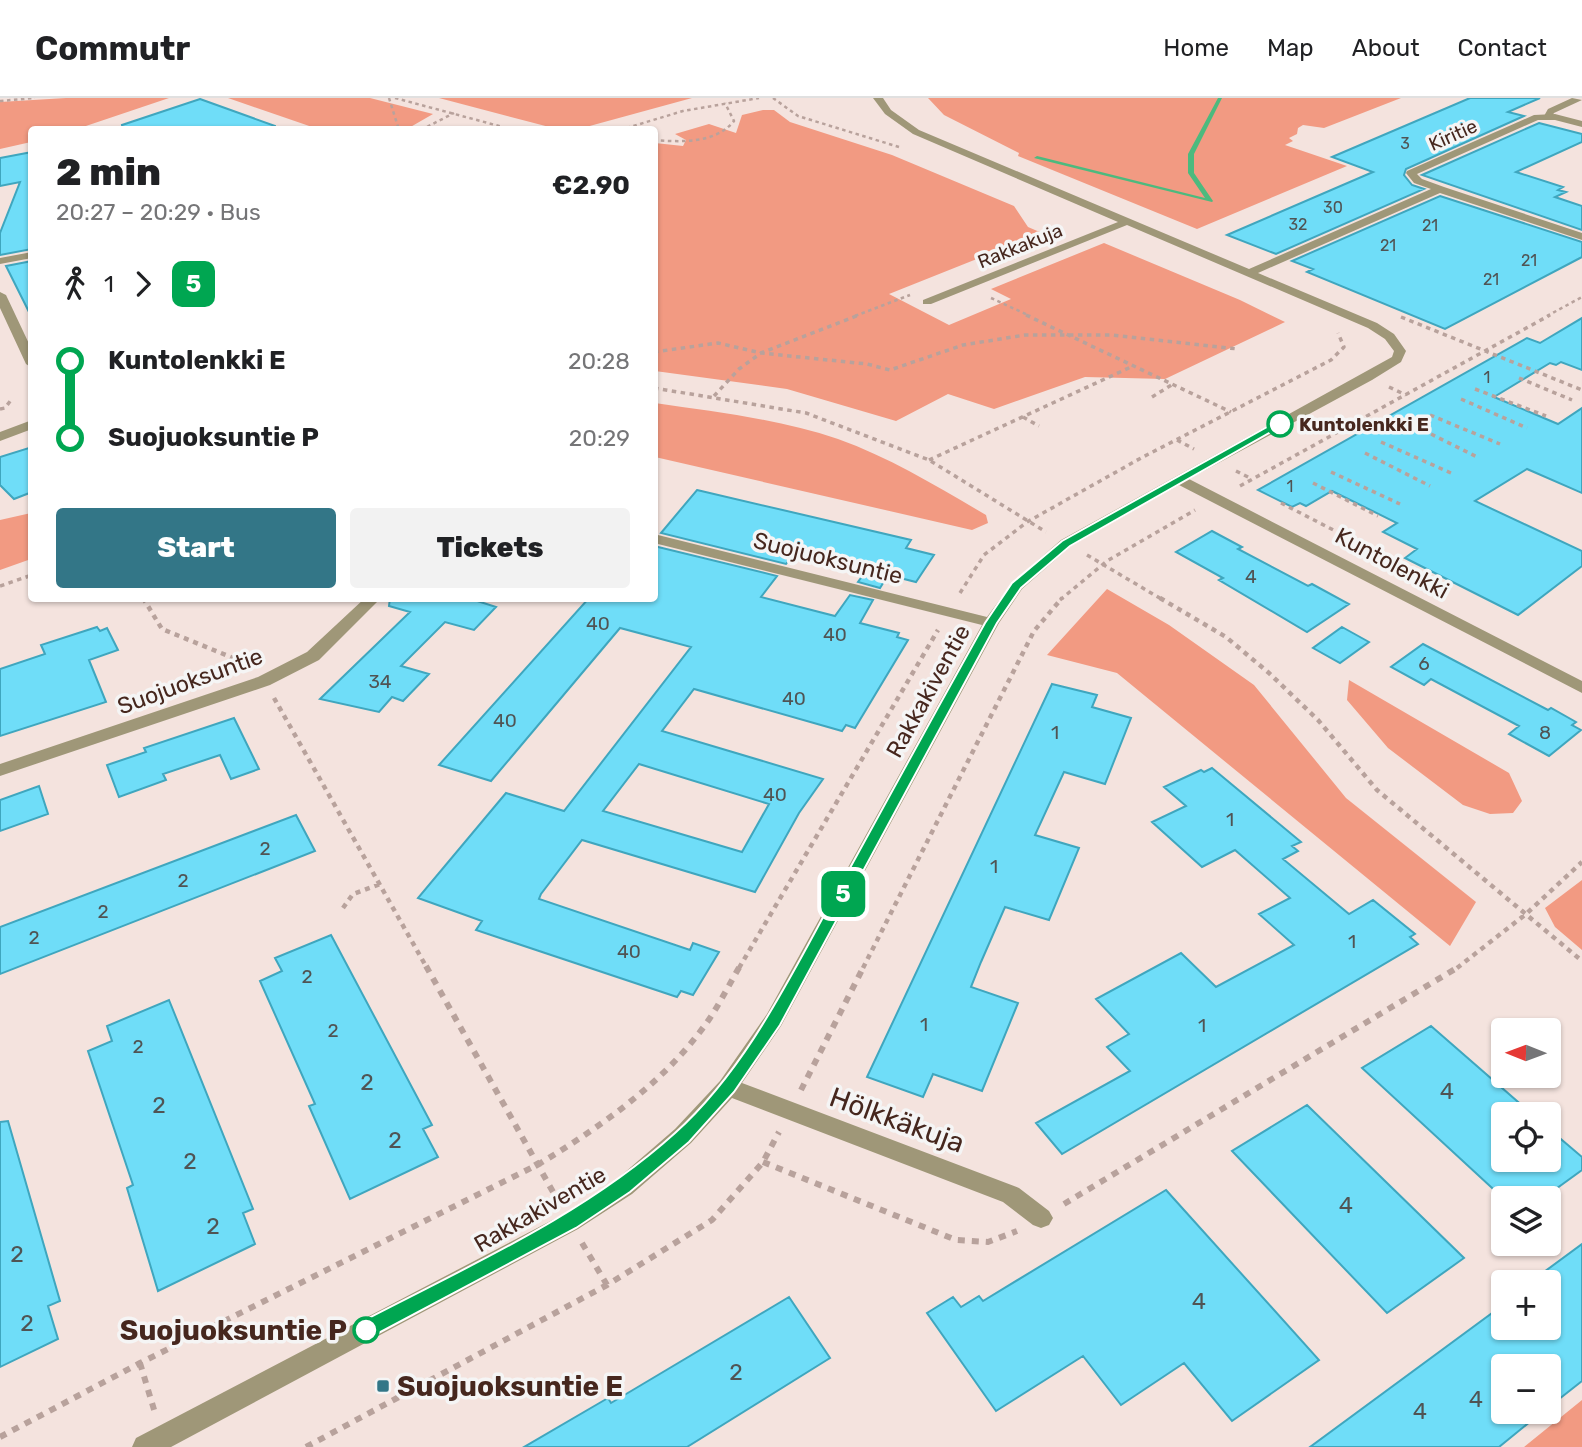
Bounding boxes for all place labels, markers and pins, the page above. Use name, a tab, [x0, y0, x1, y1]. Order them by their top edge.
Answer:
marker: Kuntolenkki E	[1267, 411, 1293, 437]
place label: Kuntolenkki E	[1299, 413, 1429, 436]
place label: Suojuoksuntie P	[120, 1314, 347, 1347]
marker: Suojuoksuntie P	[353, 1317, 379, 1343]
place label: Suojuoksuntie E	[397, 1370, 623, 1403]
marker: Suojuoksuntie E	[375, 1378, 391, 1394]

